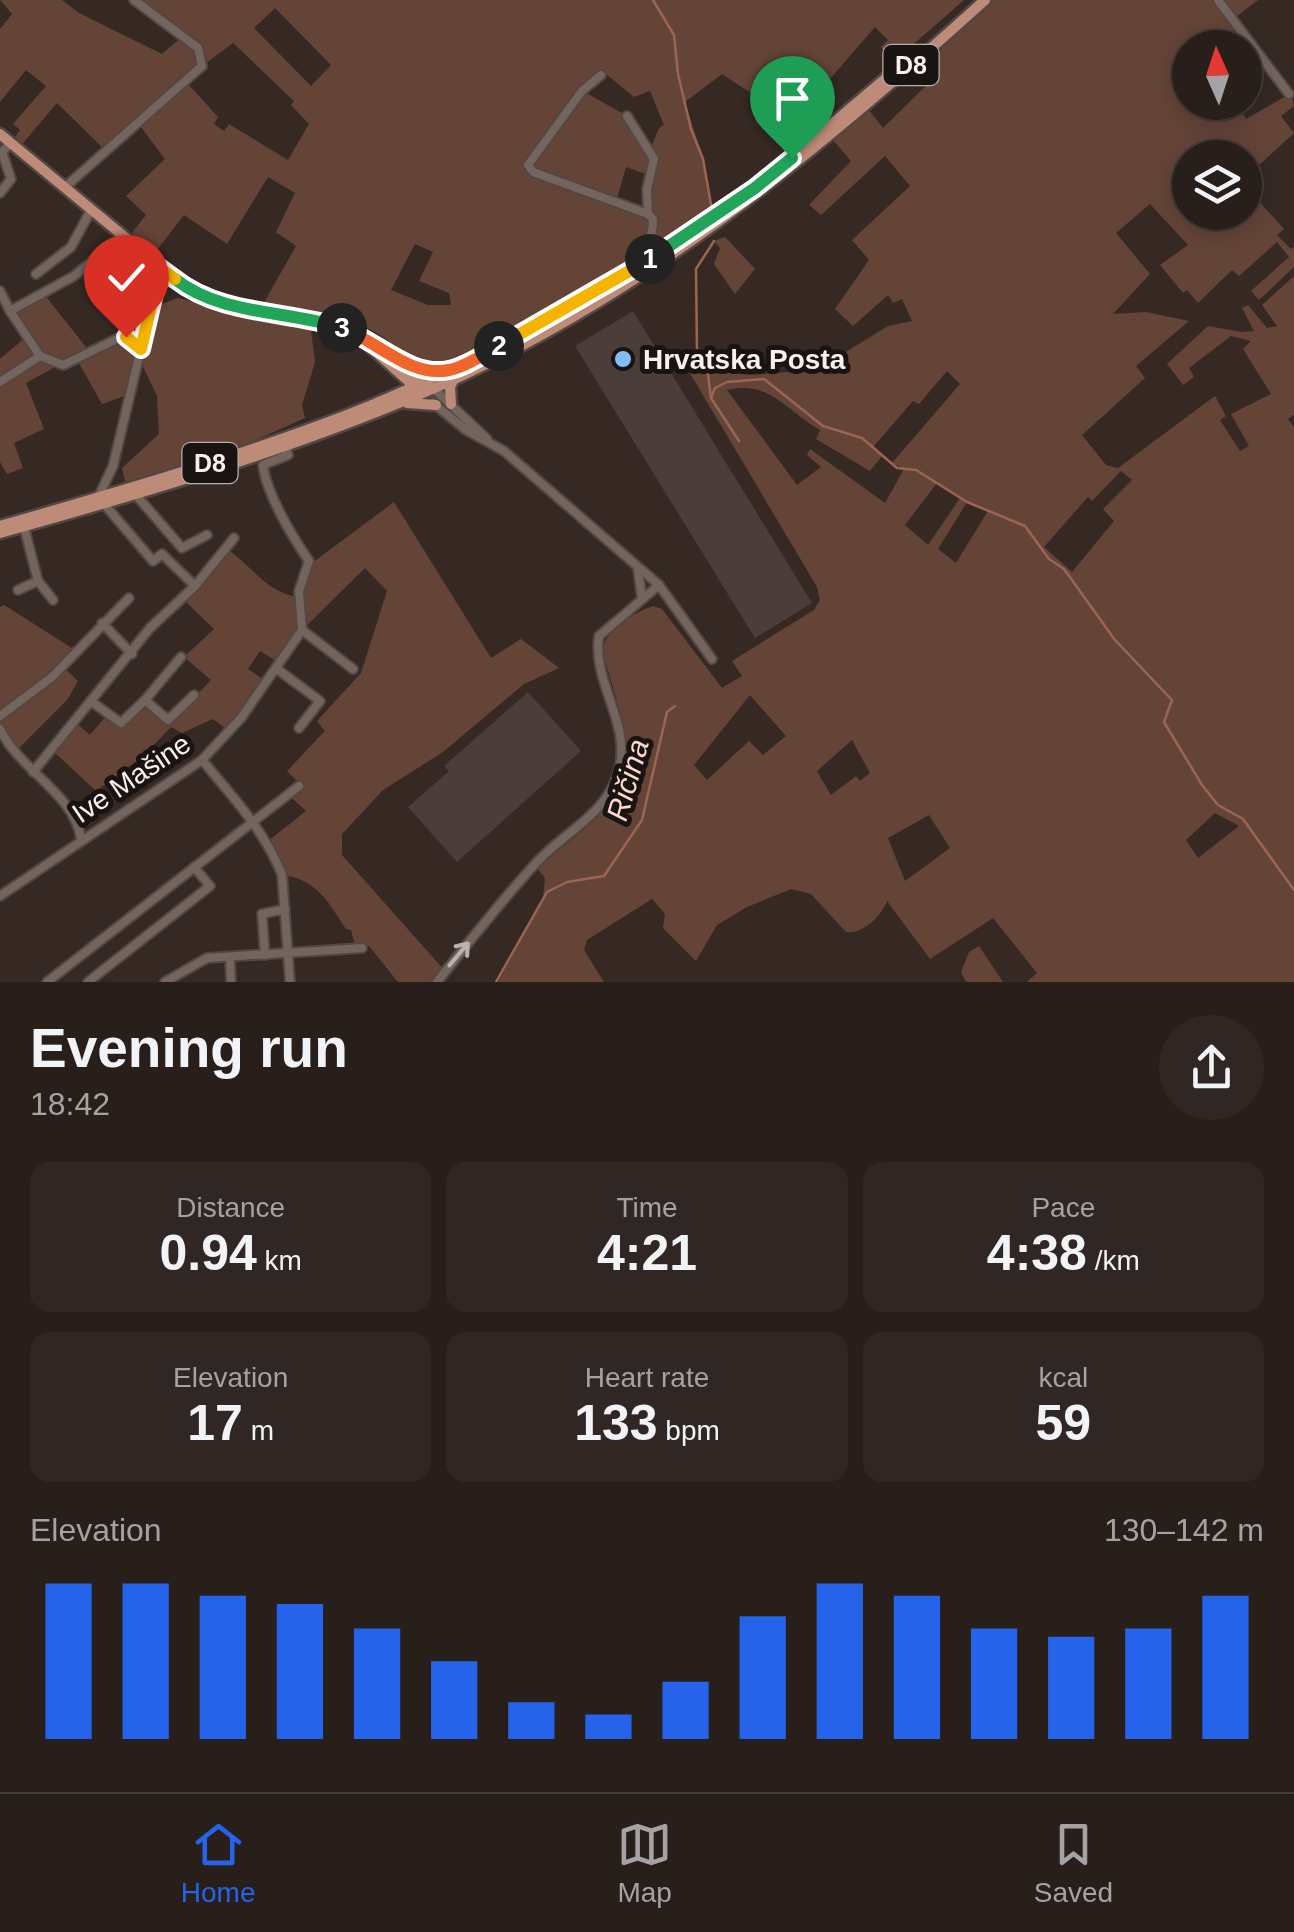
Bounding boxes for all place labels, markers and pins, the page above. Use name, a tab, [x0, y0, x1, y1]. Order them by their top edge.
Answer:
pin	[750, 56, 835, 159]
pin: 1	[625, 234, 675, 284]
pin	[84, 235, 169, 338]
pin: 3	[317, 303, 367, 353]
pin: 2	[474, 321, 524, 371]
place label: Hrvatska Posta	[643, 344, 846, 375]
marker: Hrvatska Posta	[612, 348, 634, 370]

